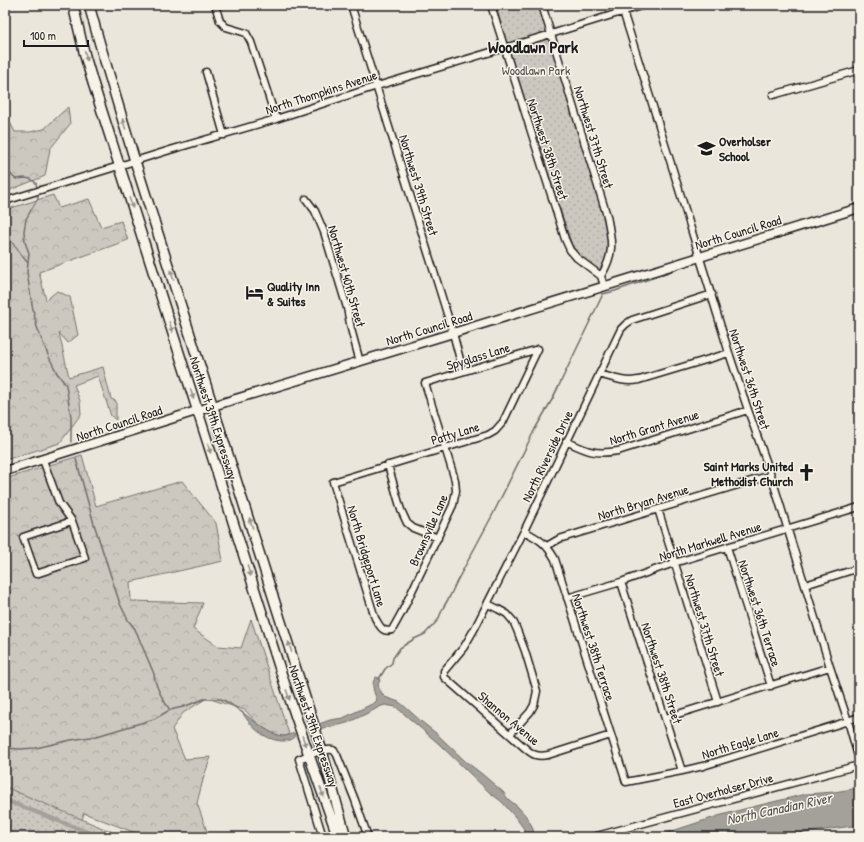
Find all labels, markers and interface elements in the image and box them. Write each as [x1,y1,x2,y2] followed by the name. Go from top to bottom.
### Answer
[24,22,88,48] scale bar
[30,27,56,44] text: 100 m
[488,35,579,58] district label: Woodlawn Park
[83,50,89,63] one-way arrow
[502,61,571,79] park label: Woodlawn Park
[263,65,379,119] street label: North Thompkins Avenue
[570,84,618,191] street label: Northwest 37th Street
[523,96,573,202] street label: Northwest 38th Street
[121,118,127,130] one-way arrow
[395,132,443,238] street label: Northwest 39th Street
[719,132,772,165] place label: Overholser School
[696,138,716,158] school or university icon: Overholser School
[129,197,135,209] one-way arrow
[693,210,783,254] street label: North Council Road
[324,223,370,329] street label: Northwest 40th Street
[169,269,175,281] one-way arrow
[267,277,320,310] place label: Quality Inn & Suites
[244,283,264,303] hotel icon: Quality Inn & Suites
[384,306,474,350] street label: North Council Road
[168,321,174,333] one-way arrow
[725,326,775,432] street label: Northwest 36th Street
[444,338,512,374] street label: Spyglass Lane
[186,354,243,482] street label: Northwest 39th Expressway
[190,388,196,400] one-way arrow
[74,401,164,445] street label: North Council Road
[607,405,701,449] street label: North Grant Avenue
[517,407,577,505] street label: North Riverside Drive
[429,417,481,449] street label: Patty Lane
[206,442,212,454] one-way arrow
[704,457,794,490] place label: Saint Marks United Methodist Church
[796,463,816,483] church icon: Saint Marks United Methodist Church
[595,480,691,524] street label: North Bryan Avenue
[404,491,452,569] street label: Brownsville Lane
[343,503,391,609] street label: North Bridgeport Lane
[247,517,253,529] one-way arrow
[657,517,763,565] street label: North Markwell Avenue
[734,557,786,669] street label: Northwest 36th Terrace
[246,566,252,578] one-way arrow
[681,572,729,679] street label: Northwest 37th Street
[568,591,620,703] street label: Northwest 38th Terrace
[637,620,687,726] street label: Northwest 38th Street
[287,641,293,653] one-way arrow
[285,662,344,790] street label: Northwest 39th Expressway
[474,687,544,749] street label: Shannon Avenue
[286,690,292,702] one-way arrow
[699,723,781,763] street label: North Eagle Lane
[301,736,307,748] one-way arrow
[671,768,775,812] street label: East Overholser Drive
[320,786,326,798] one-way arrow
[725,787,835,828] water label: North Canadian River

